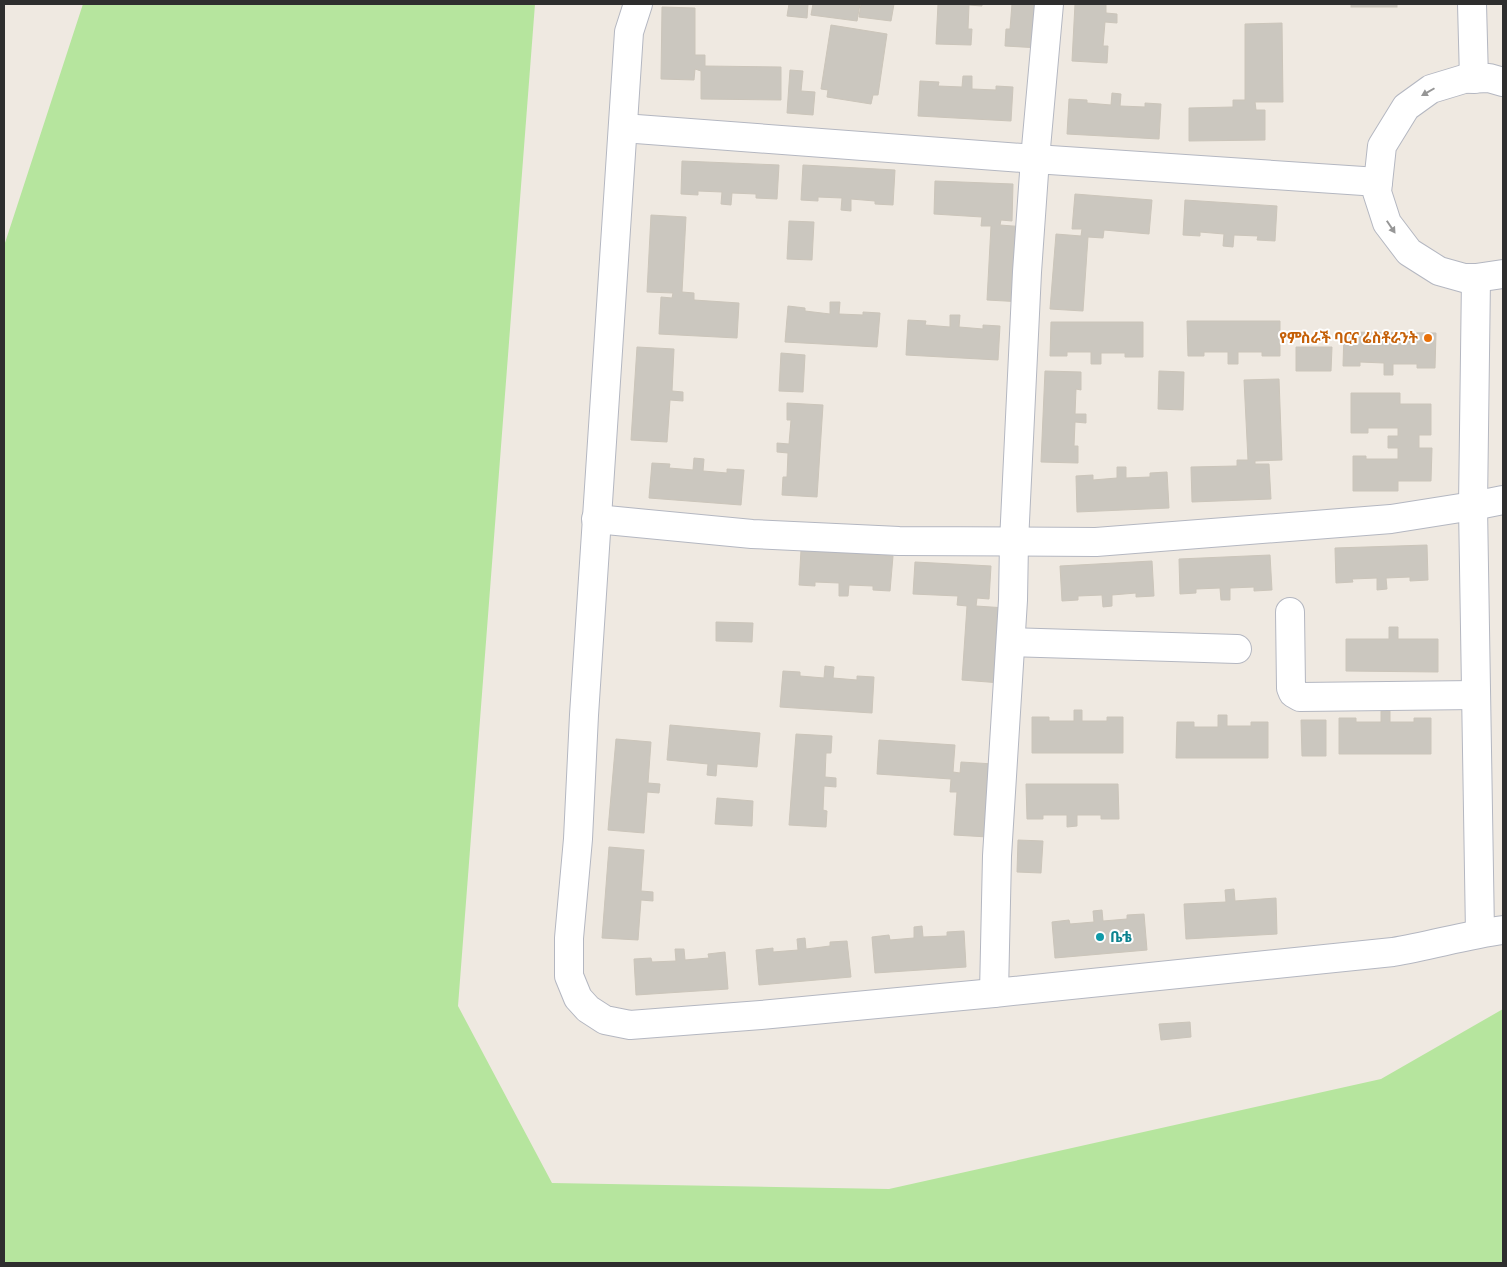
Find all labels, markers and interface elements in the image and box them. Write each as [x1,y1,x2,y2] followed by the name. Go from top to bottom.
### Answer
[1421,88,1436,96] one-way arrow
[1386,220,1396,234] one-way arrow
[1279,327,1419,348] place label: የምስራች ባርና ሬስቶራንት
[1422,332,1434,344] marker: የምስራች ባርና ሬስቶራንት
[1110,926,1132,947] place label: ቤቴ
[1094,931,1106,943] marker: ቤቴ

